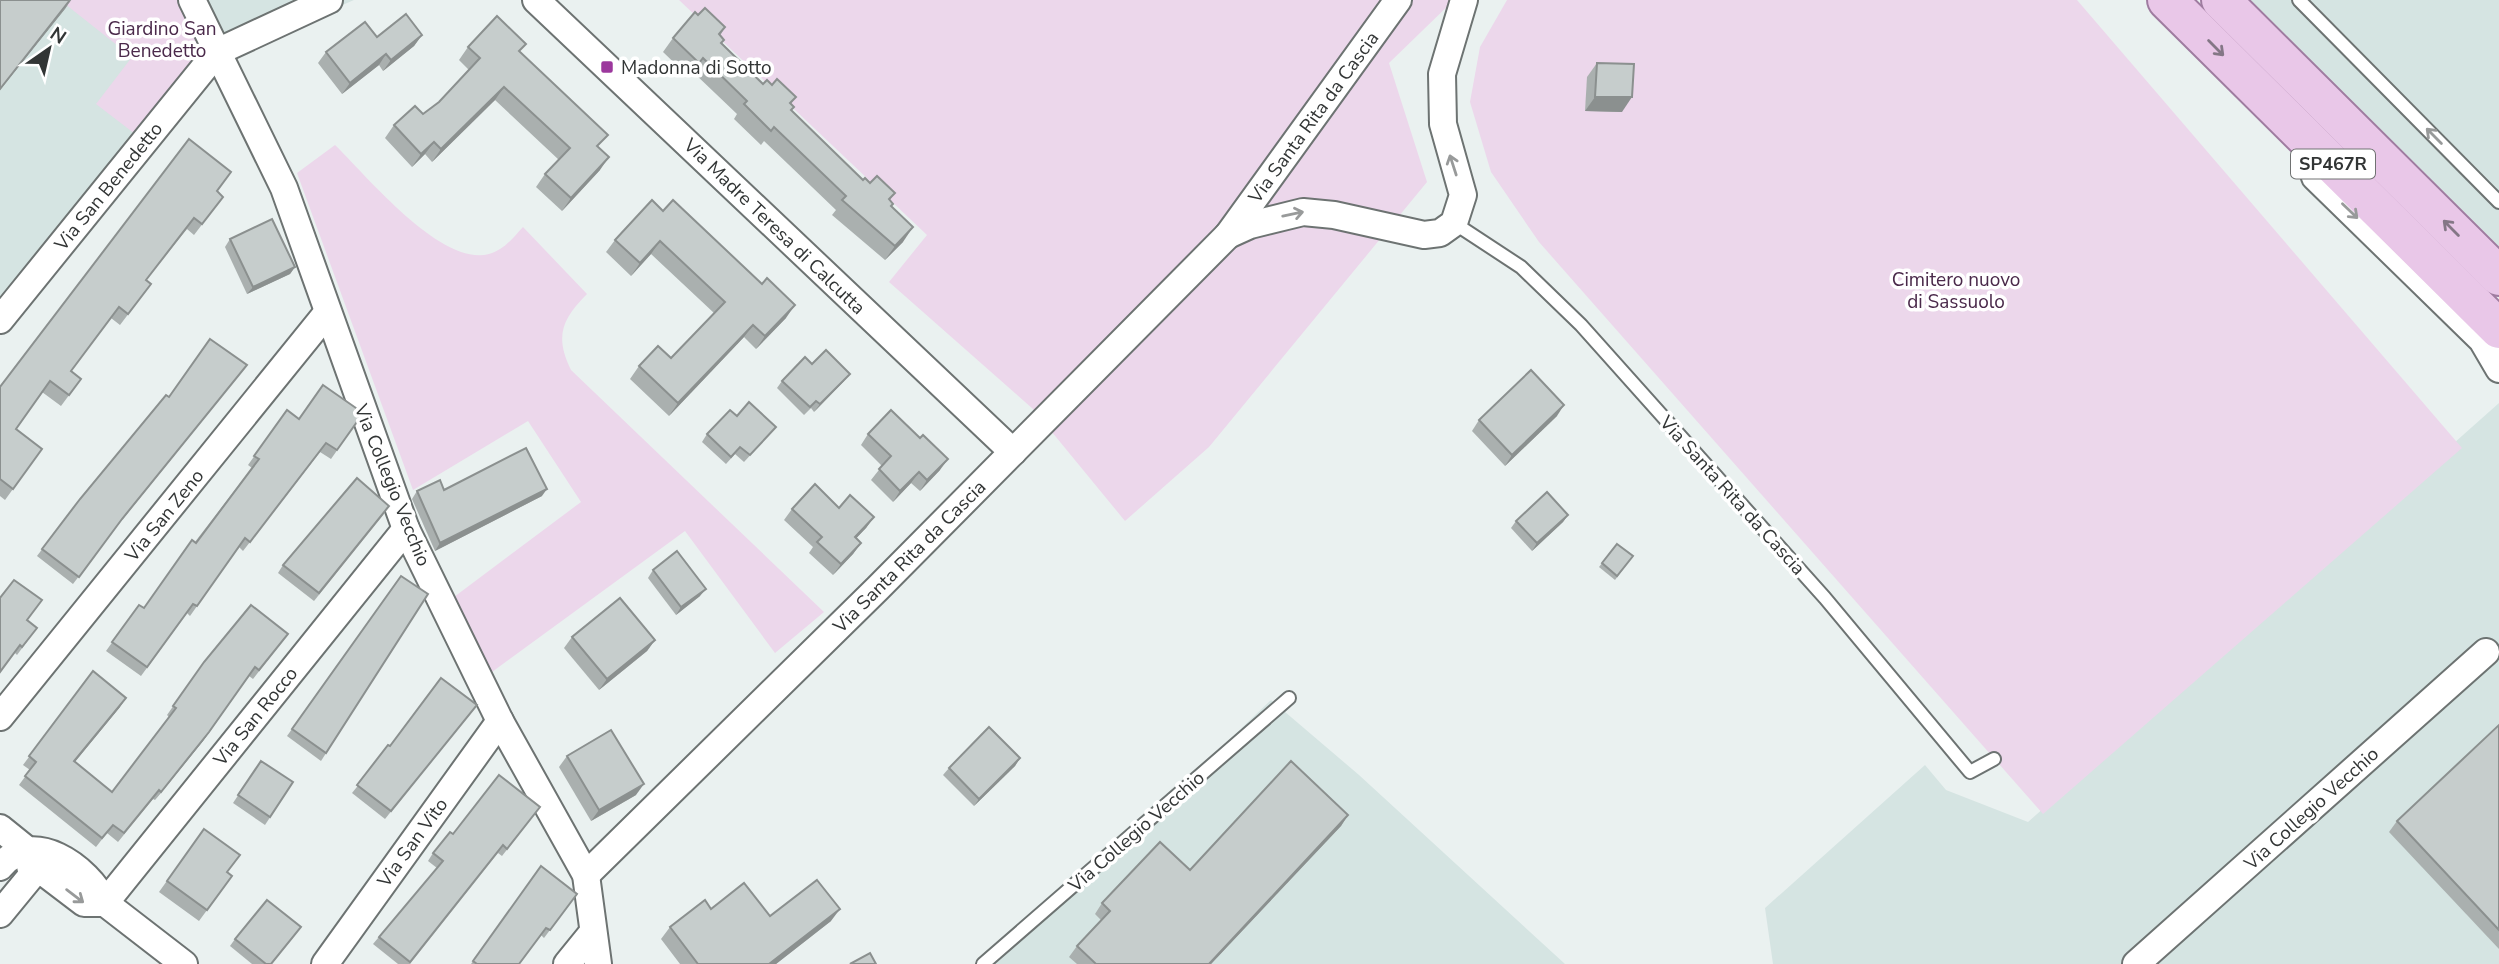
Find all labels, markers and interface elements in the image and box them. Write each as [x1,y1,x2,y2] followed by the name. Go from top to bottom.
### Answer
[14,14,84,84] north arrow
[107,16,217,64] park label: Giardino San Benedetto
[45,21,71,50] text: N
[1242,26,1385,209] street label: Via Santa Rita da Cascia
[2207,39,2224,56] one-way arrow
[621,55,772,81] place label: Madonna di Sotto
[599,59,615,75] marker: Madonna di Sotto
[48,117,169,257] street label: Via San Benedetto
[2425,128,2442,145] one-way arrow
[677,132,871,321] street label: Via Madre Teresa di Calcutta
[2291,149,2375,178] road number: SP467R
[1446,155,1458,177] one-way arrow
[2341,203,2358,220] one-way arrow
[1281,207,1304,221] one-way arrow
[2442,220,2459,237] one-way arrow
[1892,267,2020,315] park label: Cimitero nuovo di Sassuolo
[347,400,436,570] street label: Via Collegio Vecchio
[1653,410,1811,581] street label: Via Santa Rita da Cascia
[119,464,210,568] street label: Via San Zeno
[827,475,992,640] street label: Via Santa Rita da Cascia
[207,662,304,772] street label: Via San Rocco
[2238,741,2385,877] street label: Via Collegio Vecchio
[1062,765,1210,899] street label: Via Collegio Vecchio
[371,793,454,893] street label: Via San Vito
[65,888,83,903] one-way arrow

